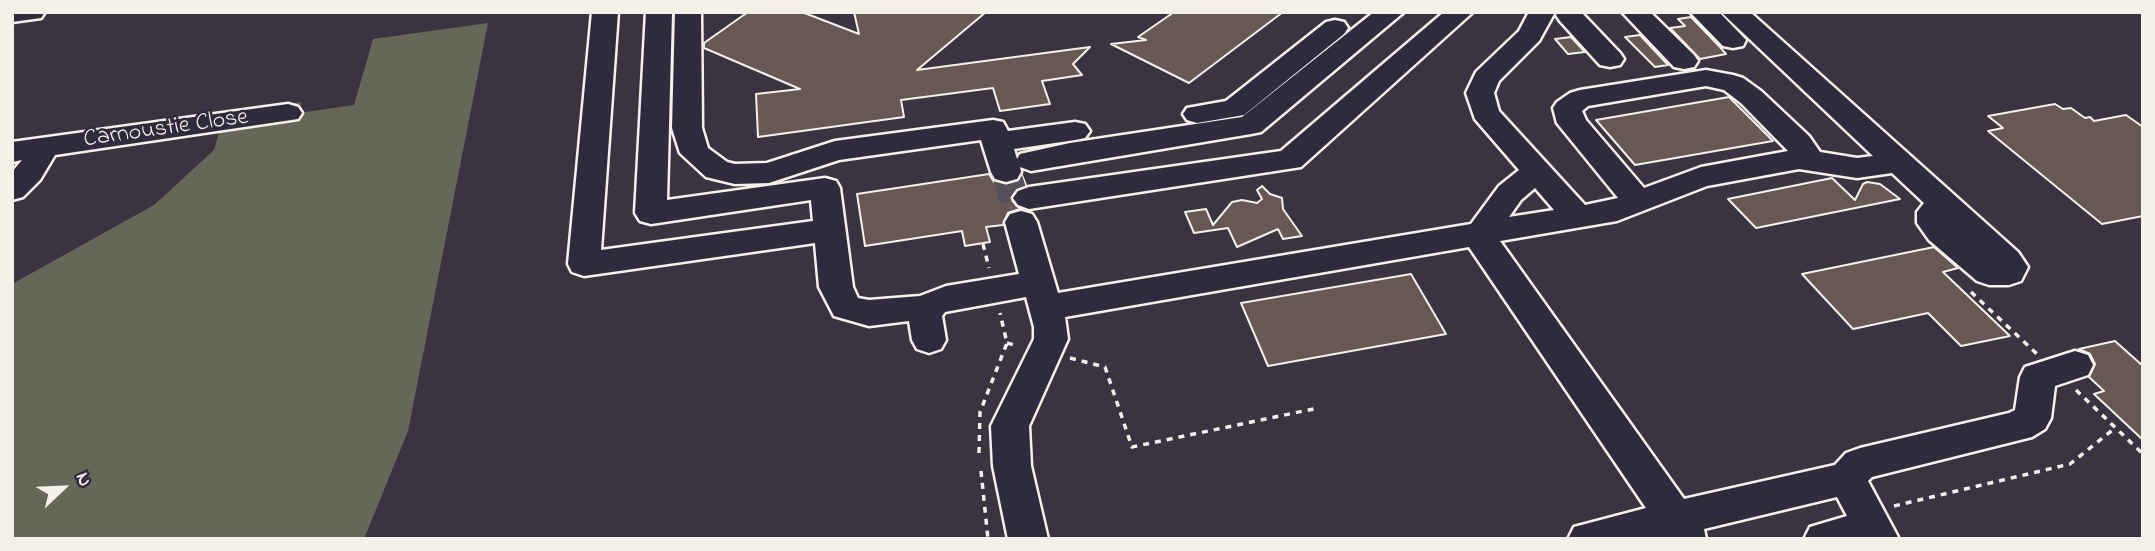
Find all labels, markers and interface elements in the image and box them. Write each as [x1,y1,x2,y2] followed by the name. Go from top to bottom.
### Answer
[82,104,250,156] street label: Carnoustie Close
[28,453,98,523] north arrow
[68,468,98,491] text: N

